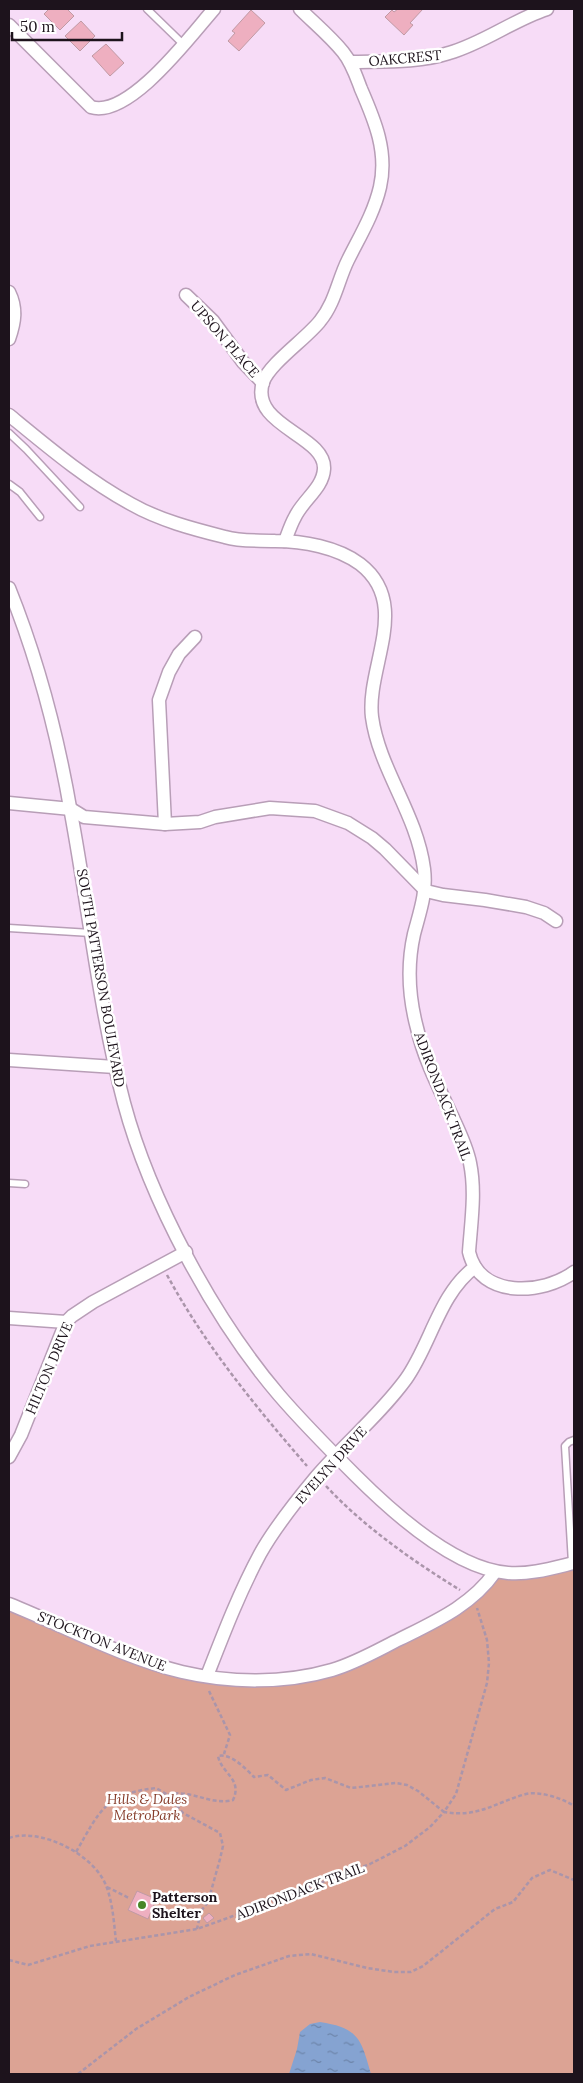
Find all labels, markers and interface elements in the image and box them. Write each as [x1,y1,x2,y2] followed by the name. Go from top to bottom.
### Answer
[12,10,122,42] scale bar
[20,17,55,36] text: 50 m
[368,46,442,70] street label: OAKCREST
[187,297,264,381] street label: UPSON PLACE
[73,867,129,1089] street label: SOUTH PATTERSON BOULEVARD
[410,1028,476,1163] street label: ADIRONDACK TRAIL
[21,1319,77,1417] street label: HILTON DRIVE
[291,1422,371,1508] street label: EVELYN DRIVE
[35,1607,169,1675] street label: STOCKTON AVENUE
[107,1790,187,1824] park label: Hills & Dales MetroPark
[232,1858,367,1924] street label: ADIRONDACK TRAIL
[152,1888,218,1922] place label: Patterson Shelter
[136,1899,148,1911] marker: Patterson Shelter

